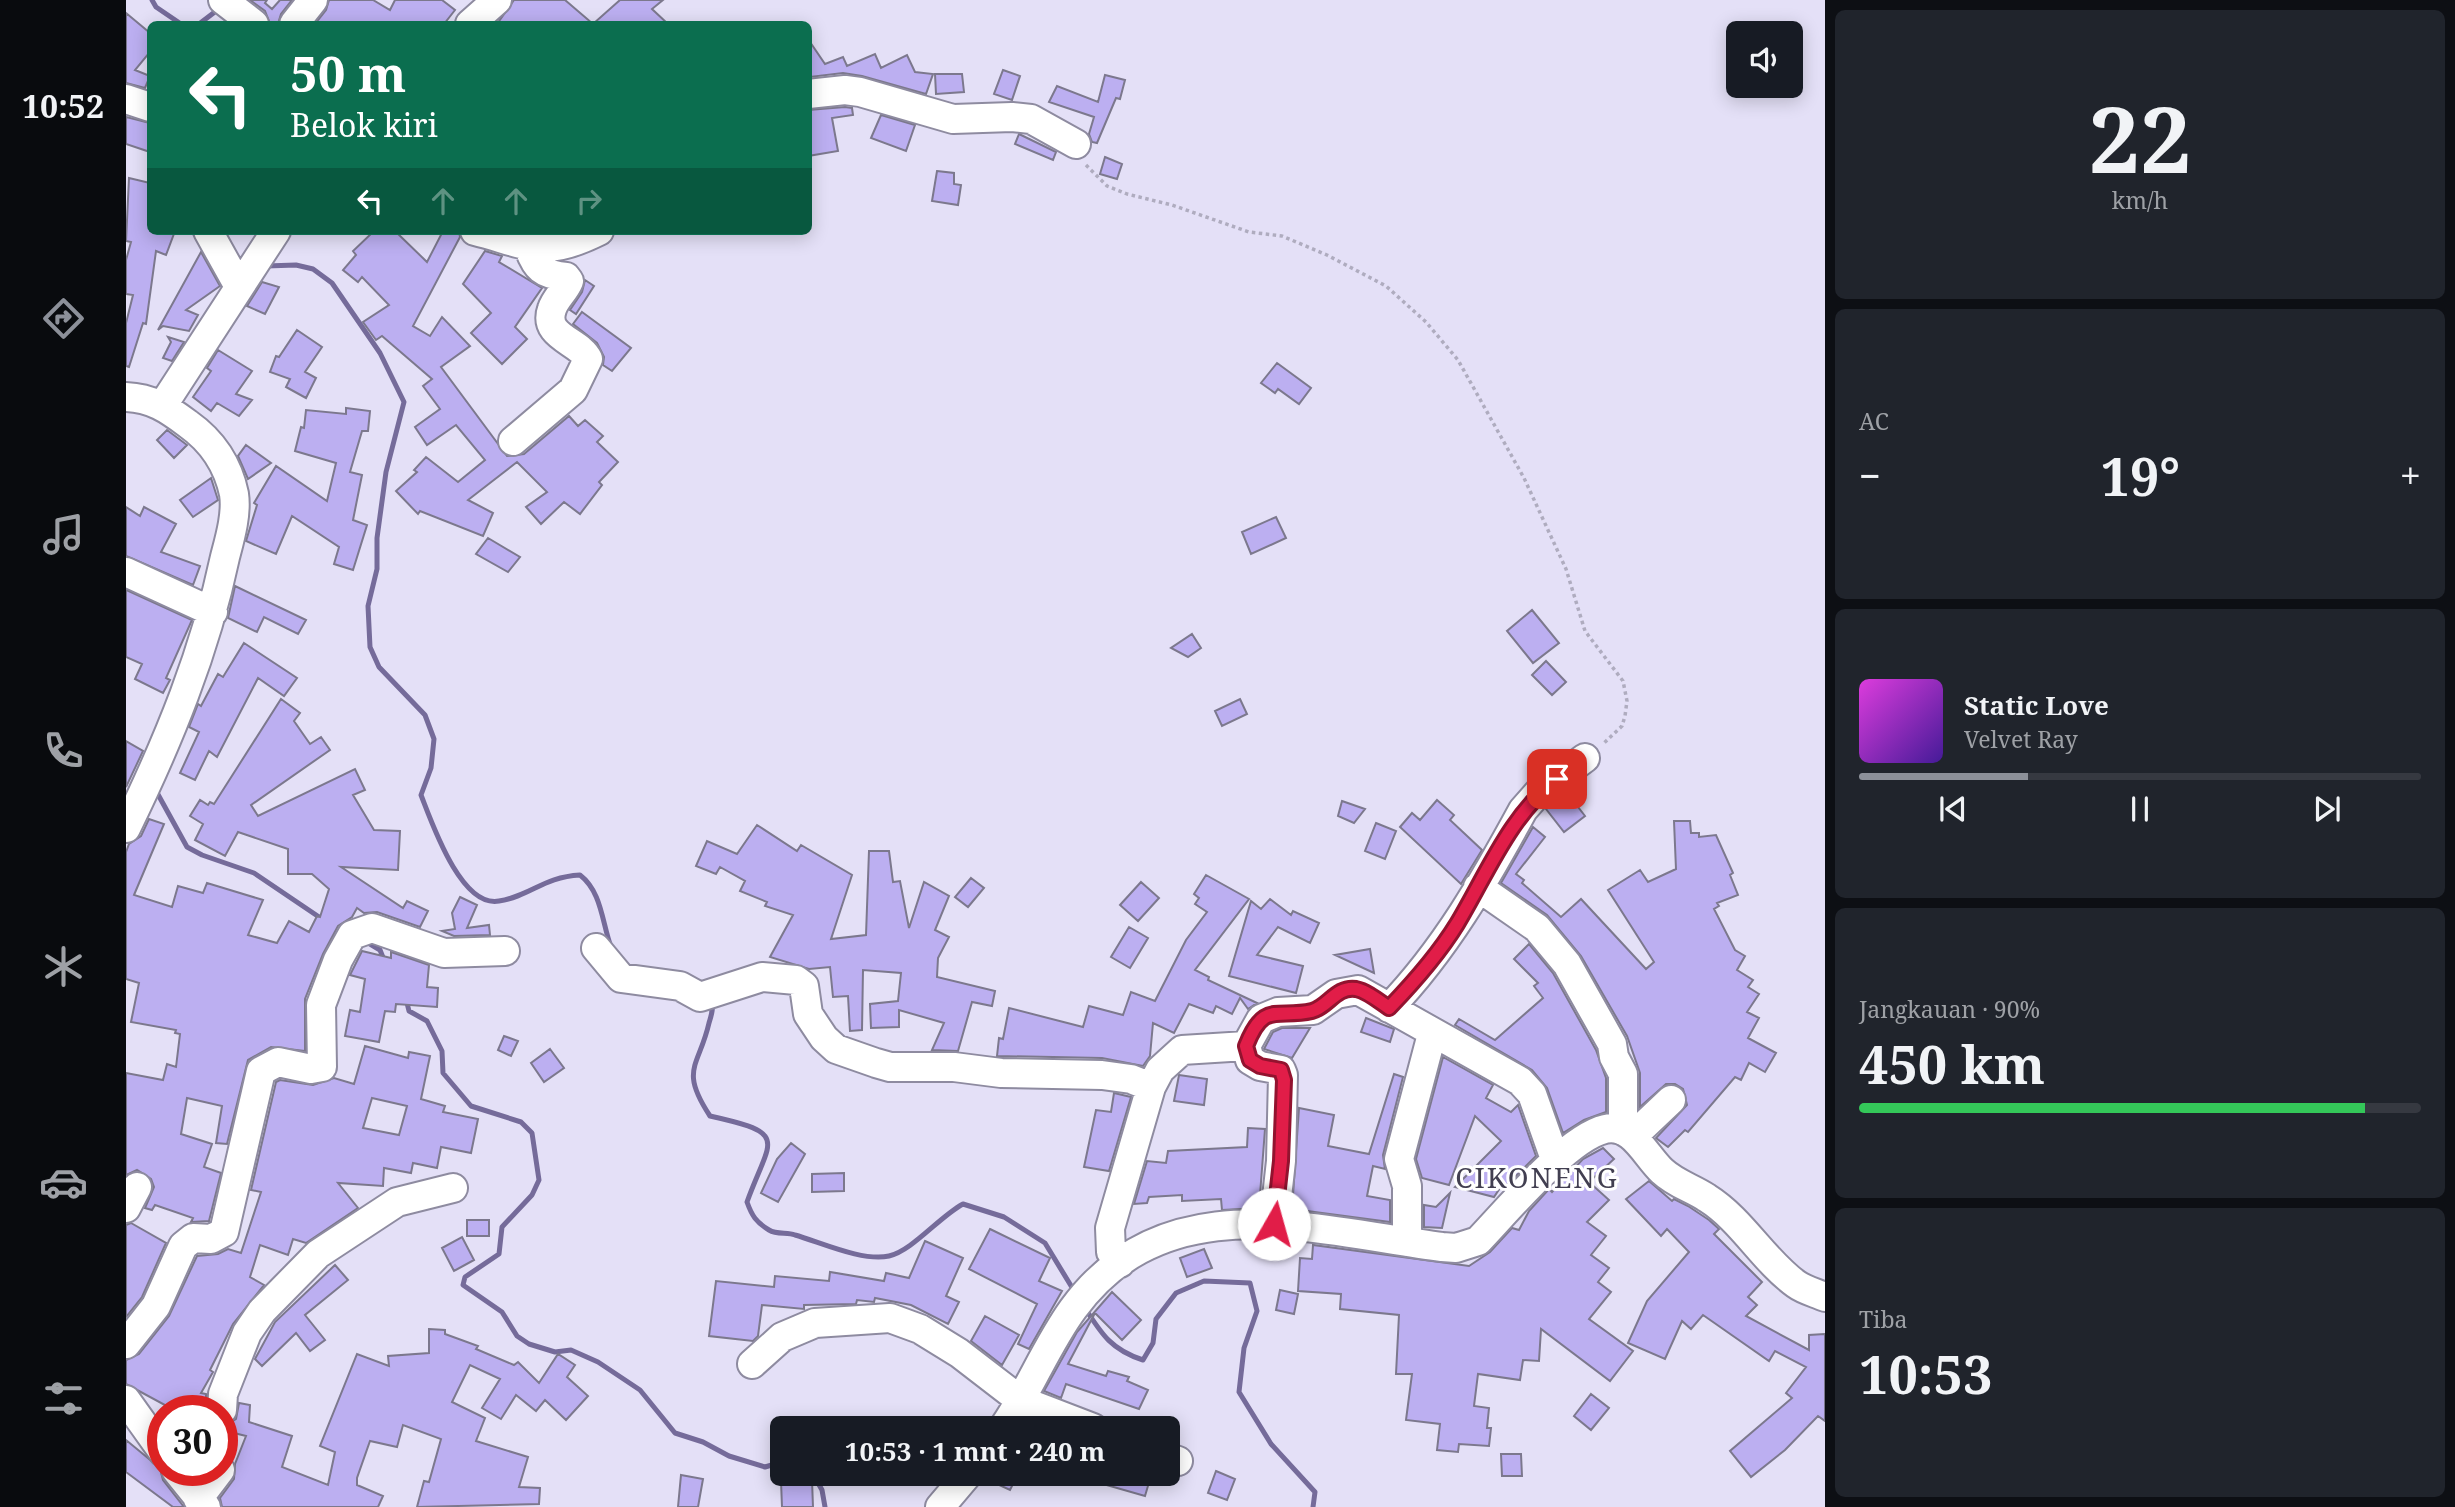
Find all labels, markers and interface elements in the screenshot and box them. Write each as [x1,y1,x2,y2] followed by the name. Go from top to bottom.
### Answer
[1726,21,1803,98] map controls
[1726,21,1803,98] button: sound
[290,40,406,106] text: 50 m
[175,49,266,140] icon: left
[2089,76,2191,200] text: 22
[22,84,104,127] text: 10:52
[290,103,438,146] text: Belok kiri
[351,182,389,220] icon: left
[424,182,462,220] icon: ahead
[497,182,535,220] icon: ahead
[570,182,608,220] icon: right
[2112,184,2168,216] text: km/h
[39,294,88,343] icon: directions
[1859,405,1889,437] text: AC
[2101,440,2180,511] text: 19°
[1859,449,1881,501] text: −
[2400,449,2421,501] text: +
[39,510,88,559] icon: music
[1964,687,2109,723] text: Static Love
[1964,723,2078,755] text: Velvet Ray
[39,726,88,775] icon: phone
[1527,749,1587,809] pin
[1538,760,1576,798] icon: arrive
[1934,790,1972,828] icon: previous
[2121,790,2159,828] icon: pause
[2308,790,2346,828] icon: next
[39,942,88,991] icon: climate
[1859,993,2040,1025] text: Jangkauan · 90%
[1859,1028,2045,1099] text: 450 km
[39,1158,88,1207] icon: car
[1455,1158,1619,1196] district label: CIKONENG
[1237,1187,1311,1261] position arrow
[1859,1303,1908,1335] text: Tiba
[1859,1338,1992,1409] text: 10:53
[39,1374,88,1423] icon: filters
[147,1395,238,1486] speed limit sign: 30
[845,1433,1105,1469] text: 10:53 · 1 mnt · 240 m

